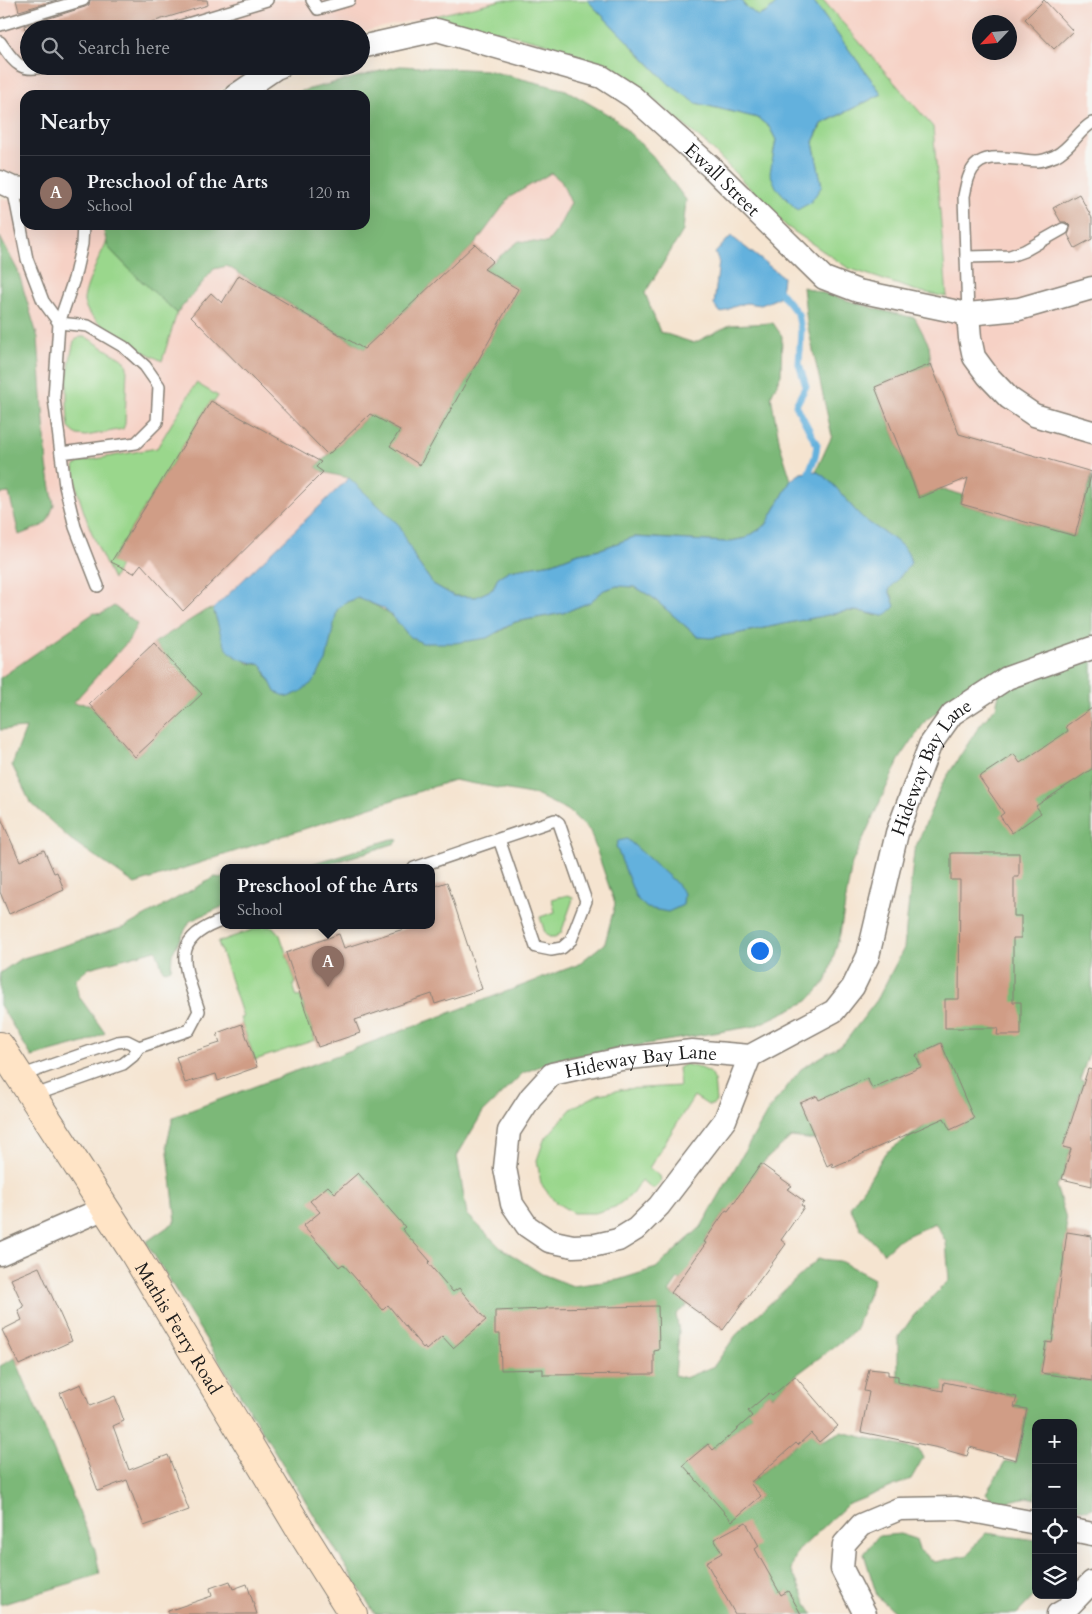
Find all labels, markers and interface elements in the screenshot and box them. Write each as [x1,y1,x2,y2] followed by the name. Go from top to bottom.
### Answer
[972,15,1017,60] north arrow
[20,20,370,75] search box
[38,34,66,62] icon: search
[78,35,170,61] text: Search here
[40,108,111,137] text: Nearby
[679,137,766,222] street label: Ewall Street
[87,169,268,195] text: Preschool of the Arts
[50,182,62,204] text: A
[308,182,350,204] text: 120 m
[87,195,132,217] text: School
[885,693,977,839] street label: Hideway Bay Lane
[220,864,435,929] popup
[237,873,418,899] text: Preschool of the Arts
[237,899,282,921] text: School
[747,938,773,964] your location
[312,946,344,987] pin: A
[562,1039,718,1085] street label: Hideway Bay Lane
[128,1258,228,1399] street label: Mathis Ferry Road
[1032,1419,1077,1599] map controls
[1032,1419,1077,1464] button: +
[1032,1464,1077,1509] button: −
[1032,1509,1077,1554] button: locate
[1032,1554,1077,1599] button: layers

